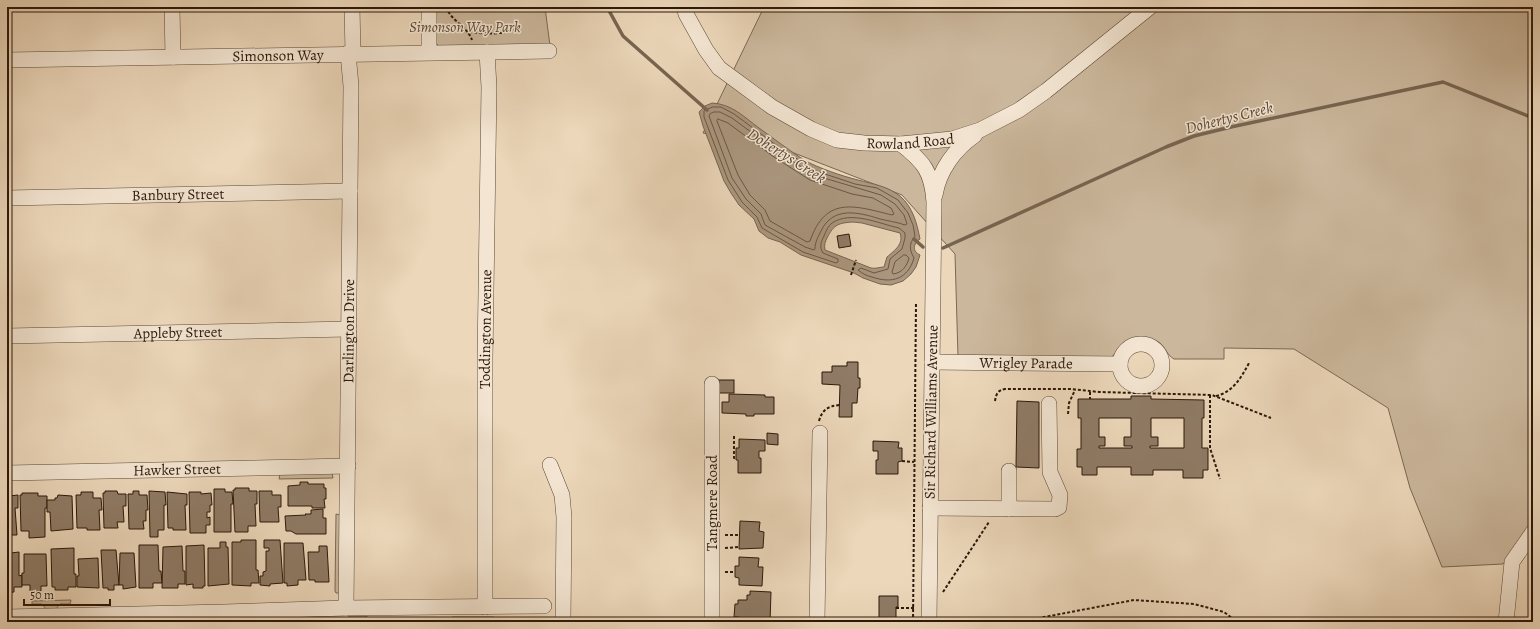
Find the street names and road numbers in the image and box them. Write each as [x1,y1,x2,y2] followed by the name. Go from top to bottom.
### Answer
[232,45,324,66] street label: Simonson Way
[866,129,956,154] street label: Rowland Road
[131,184,224,205] street label: Banbury Street
[475,269,496,389] street label: Toddington Avenue
[338,278,359,383] street label: Darlington Drive
[132,322,223,343] street label: Appleby Street
[919,324,943,499] street label: Sir Richard Williams Avenue
[978,352,1073,373] street label: Wrigley Parade
[702,454,722,551] street label: Tangmere Road
[133,459,221,480] street label: Hawker Street

